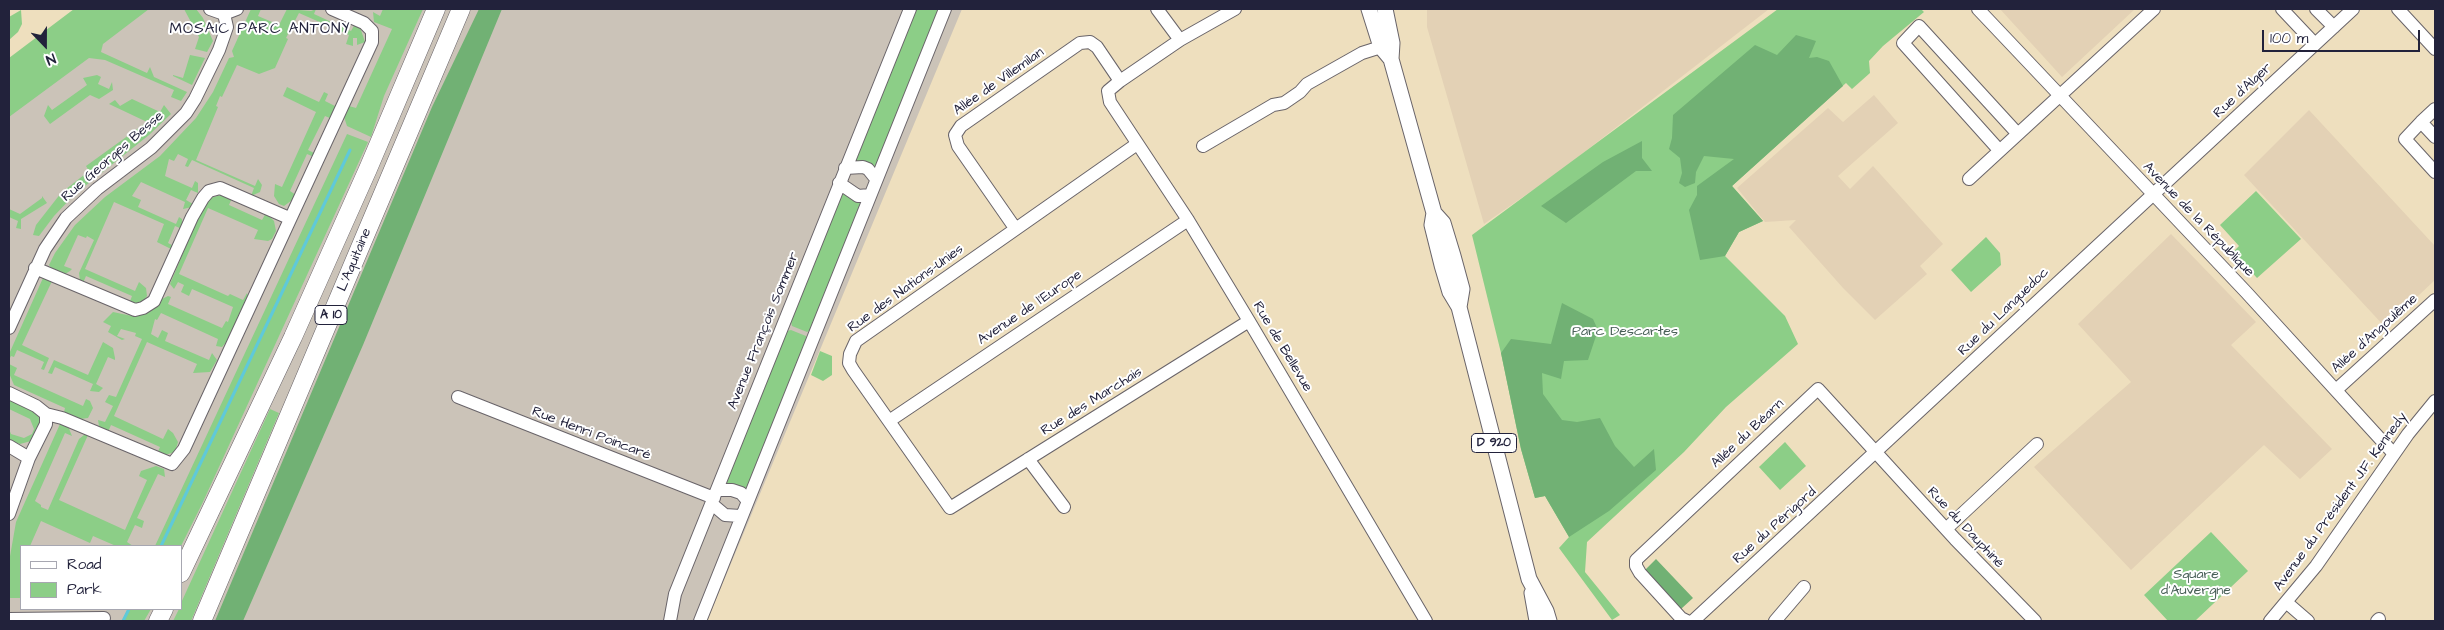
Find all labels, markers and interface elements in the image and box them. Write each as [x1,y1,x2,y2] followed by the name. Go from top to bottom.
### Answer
[20,20,70,70] north arrow
[2264,20,2422,52] scale bar
[167,21,353,39] district label: MOSAIC PARC ANTONY
[2270,28,2309,49] text: 100 m
[950,45,1048,119] street label: Allée de Villemilan
[43,48,58,70] text: N
[2210,60,2276,122] street label: Rue d'Alger
[59,108,167,206] street label: Rue Georges Besse
[2139,159,2257,281] street label: Avenue de la République
[334,226,376,294] street label: L'Aquitaine
[845,241,967,337] street label: Rue des Nations-Unies
[725,250,803,412] street label: Avenue François Sommer
[1955,264,2053,360] street label: Rue du Languedoc
[975,267,1085,349] street label: Avenue de l'Europe
[2329,291,2421,377] street label: Allée d'Angoulême
[1249,299,1315,395] street label: Rue de Bellevue
[315,306,347,324] road number: A 10
[1572,324,1678,340] park label: Parc Descartes
[1038,364,1146,440] street label: Rue des Marchais
[1708,396,1788,472] street label: Allée du Béarn
[529,404,653,464] street label: Rue Henri Poincaré
[2271,409,2411,595] street label: Avenue du Président J.F. Kennedy
[1472,433,1516,452] road number: D 920
[1730,484,1820,568] street label: Rue du Périgord
[1923,484,2007,572] street label: Rue du Dauphiné
[20,545,182,610] legend
[67,554,101,575] text: Road
[2161,567,2231,600] park label: Square d'Auvergne
[67,579,102,600] text: Park

